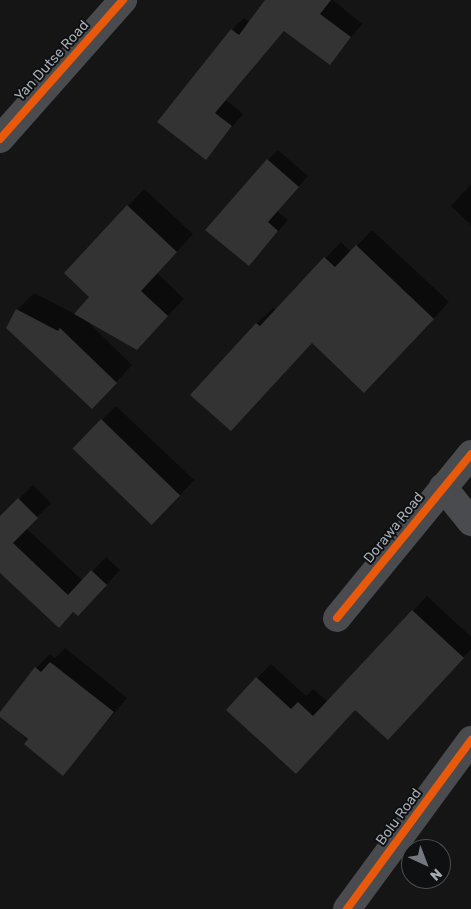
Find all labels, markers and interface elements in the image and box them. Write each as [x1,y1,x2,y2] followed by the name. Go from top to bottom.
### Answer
[11,17,93,105] street label: Yan Dutse Road
[360,489,428,567] street label: Dorawa Road
[373,785,425,849] street label: Bolu Road
[401,839,451,889] north arrow
[426,865,445,884] text: N

